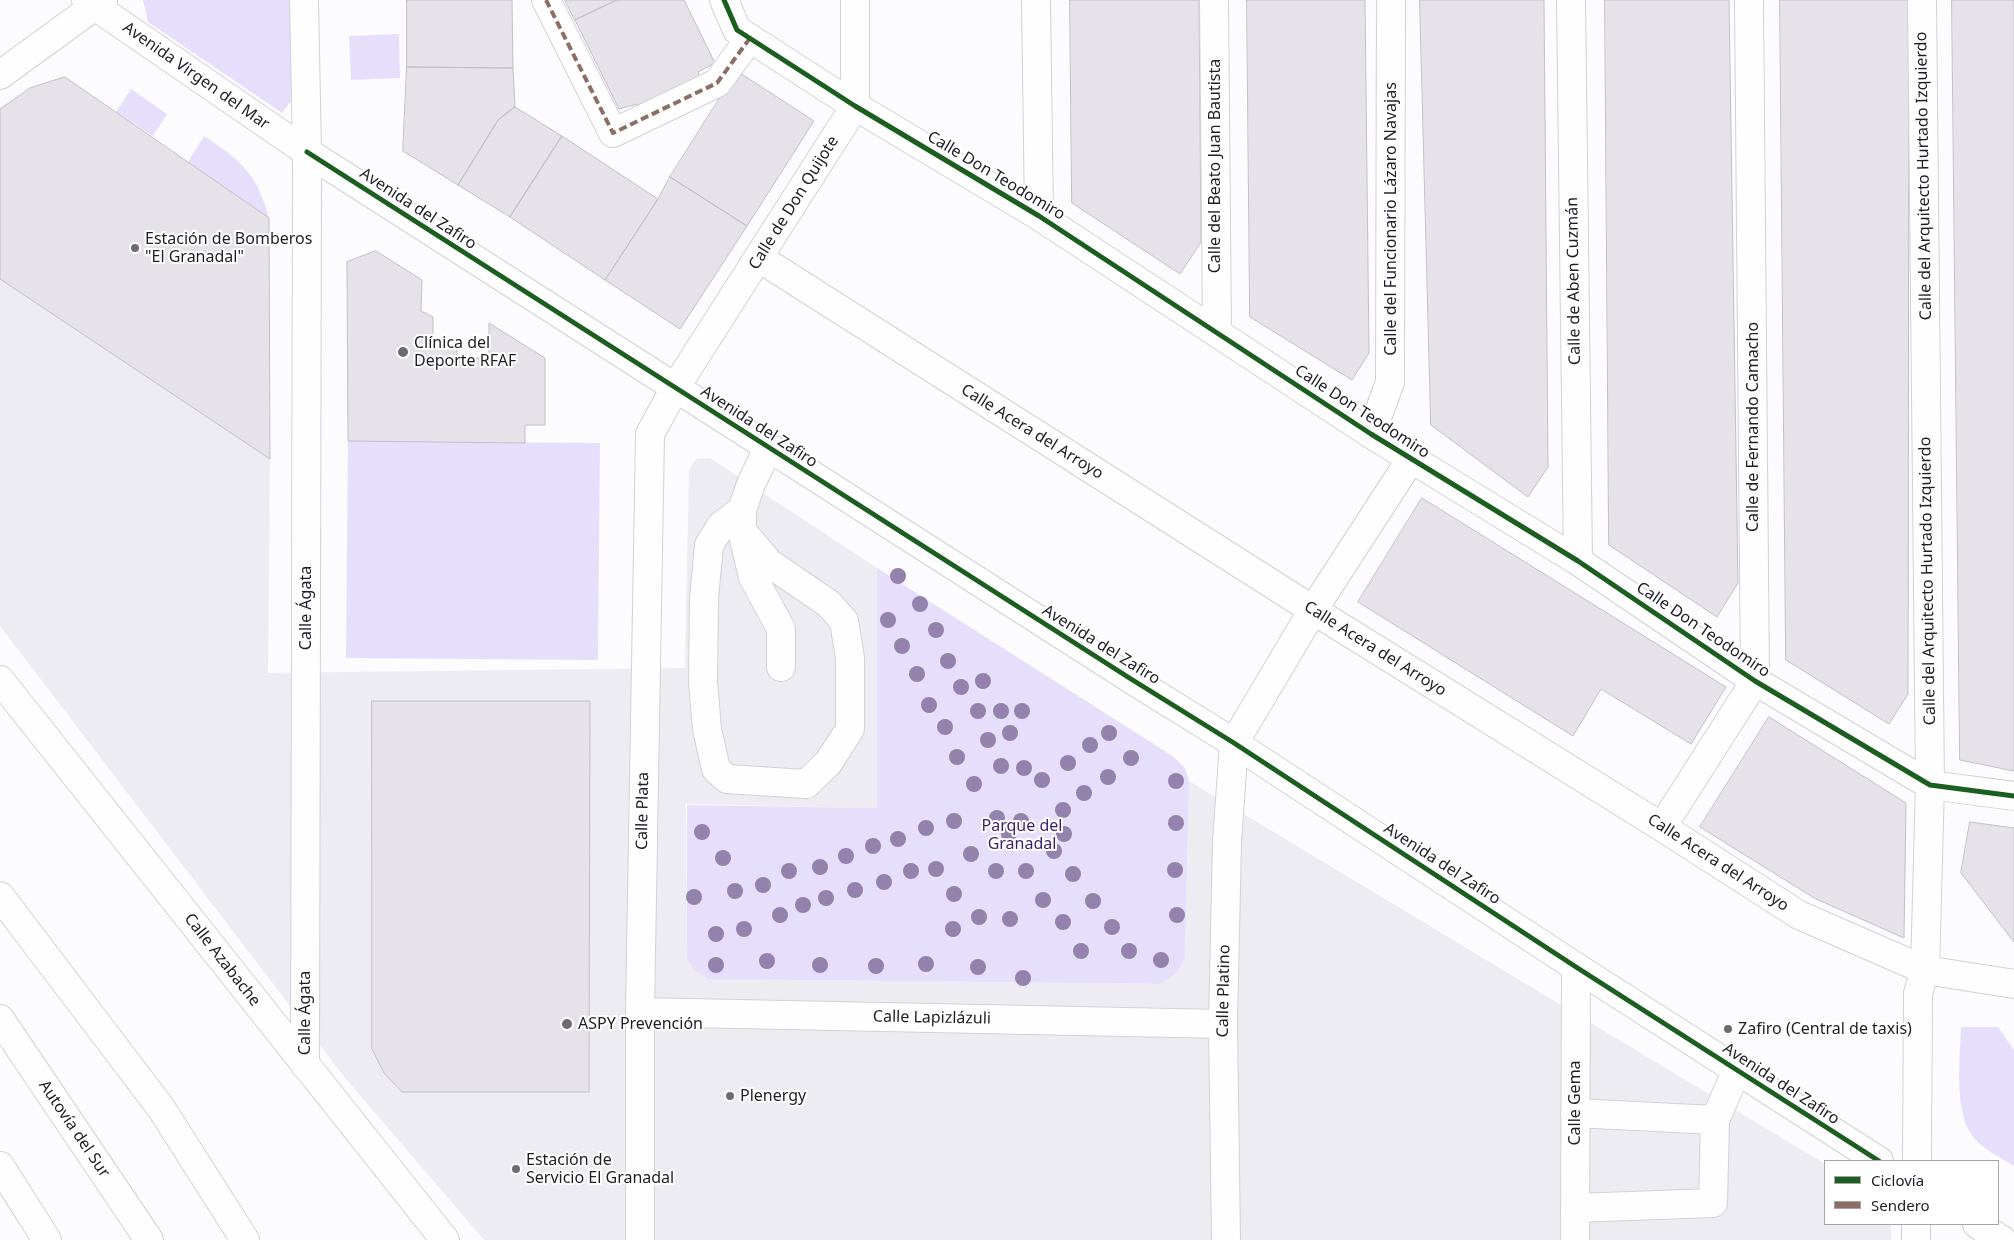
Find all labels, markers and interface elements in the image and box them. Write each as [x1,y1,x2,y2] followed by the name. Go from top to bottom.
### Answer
[119,18,273,134] street label: Avenida Virgen del Mar
[1912,32,1936,320] street label: Calle del Arquitecto Hurtado Izquierdo
[1205,59,1225,273] street label: Calle del Beato Juan Bautista
[1381,82,1401,356] street label: Calle del Funcionario Lázaro Navajas
[924,127,1068,225] street label: Calle Don Teodomiro
[745,133,843,273] street label: Calle de Don Quijote
[356,164,480,254] street label: Avenida del Zafiro
[1563,197,1585,365] street label: Calle de Aben Cuzmán
[145,229,312,267] place label: Estación de Bomberos "El Granadal"
[129,242,141,254] marker: Estación de Bomberos "El Granadal"
[1743,322,1763,532] street label: Calle de Fernando Camacho
[414,333,516,371] place label: Clínica del Deporte RFAF
[396,345,410,359] marker: Clínica del Deporte RFAF
[1291,361,1433,463] street label: Calle Don Teodomiro
[957,380,1107,484] street label: Calle Acera del Arroyo
[697,382,821,472] street label: Avenida del Zafiro
[1916,437,1940,725] street label: Calle del Arquitecto Hurtado Izquierdo
[296,566,316,650] street label: Calle Ágata
[1633,578,1773,682] street label: Calle Don Teodomiro
[1300,597,1450,701] street label: Calle Acera del Arroyo
[1039,601,1163,689] street label: Avenida del Zafiro
[633,772,653,850] street label: Calle Plata
[1644,810,1792,916] street label: Calle Acera del Arroyo
[982,816,1062,854] park label: Parque del Granadal
[1380,819,1504,909] street label: Avenida del Zafiro
[180,910,264,1010] street label: Calle Azabache
[1214,944,1234,1038] street label: Calle Platino
[295,971,315,1055] street label: Calle Ágata
[873,1007,991,1029] street label: Calle Lapizlázuli
[578,1014,703,1034] place label: ASPY Prevención
[560,1017,574,1031] marker: ASPY Prevención
[1738,1019,1912,1039] place label: Zafiro (Central de taxis)
[1722,1023,1734,1035] marker: Zafiro (Central de taxis)
[1719,1039,1843,1129] street label: Avenida del Zafiro
[1565,1060,1585,1146] street label: Calle Gema
[34,1077,114,1181] street label: Autovía del Sur
[740,1086,806,1106] place label: Plenergy
[724,1090,736,1102] marker: Plenergy
[526,1150,674,1188] place label: Estación de Servicio El Granadal
[1824,1160,1999,1225] legend
[510,1163,522,1175] marker: Estación de Servicio El Granadal
[1871,1170,1924,1190] text: Ciclovía
[1871,1195,1930,1215] text: Sendero

